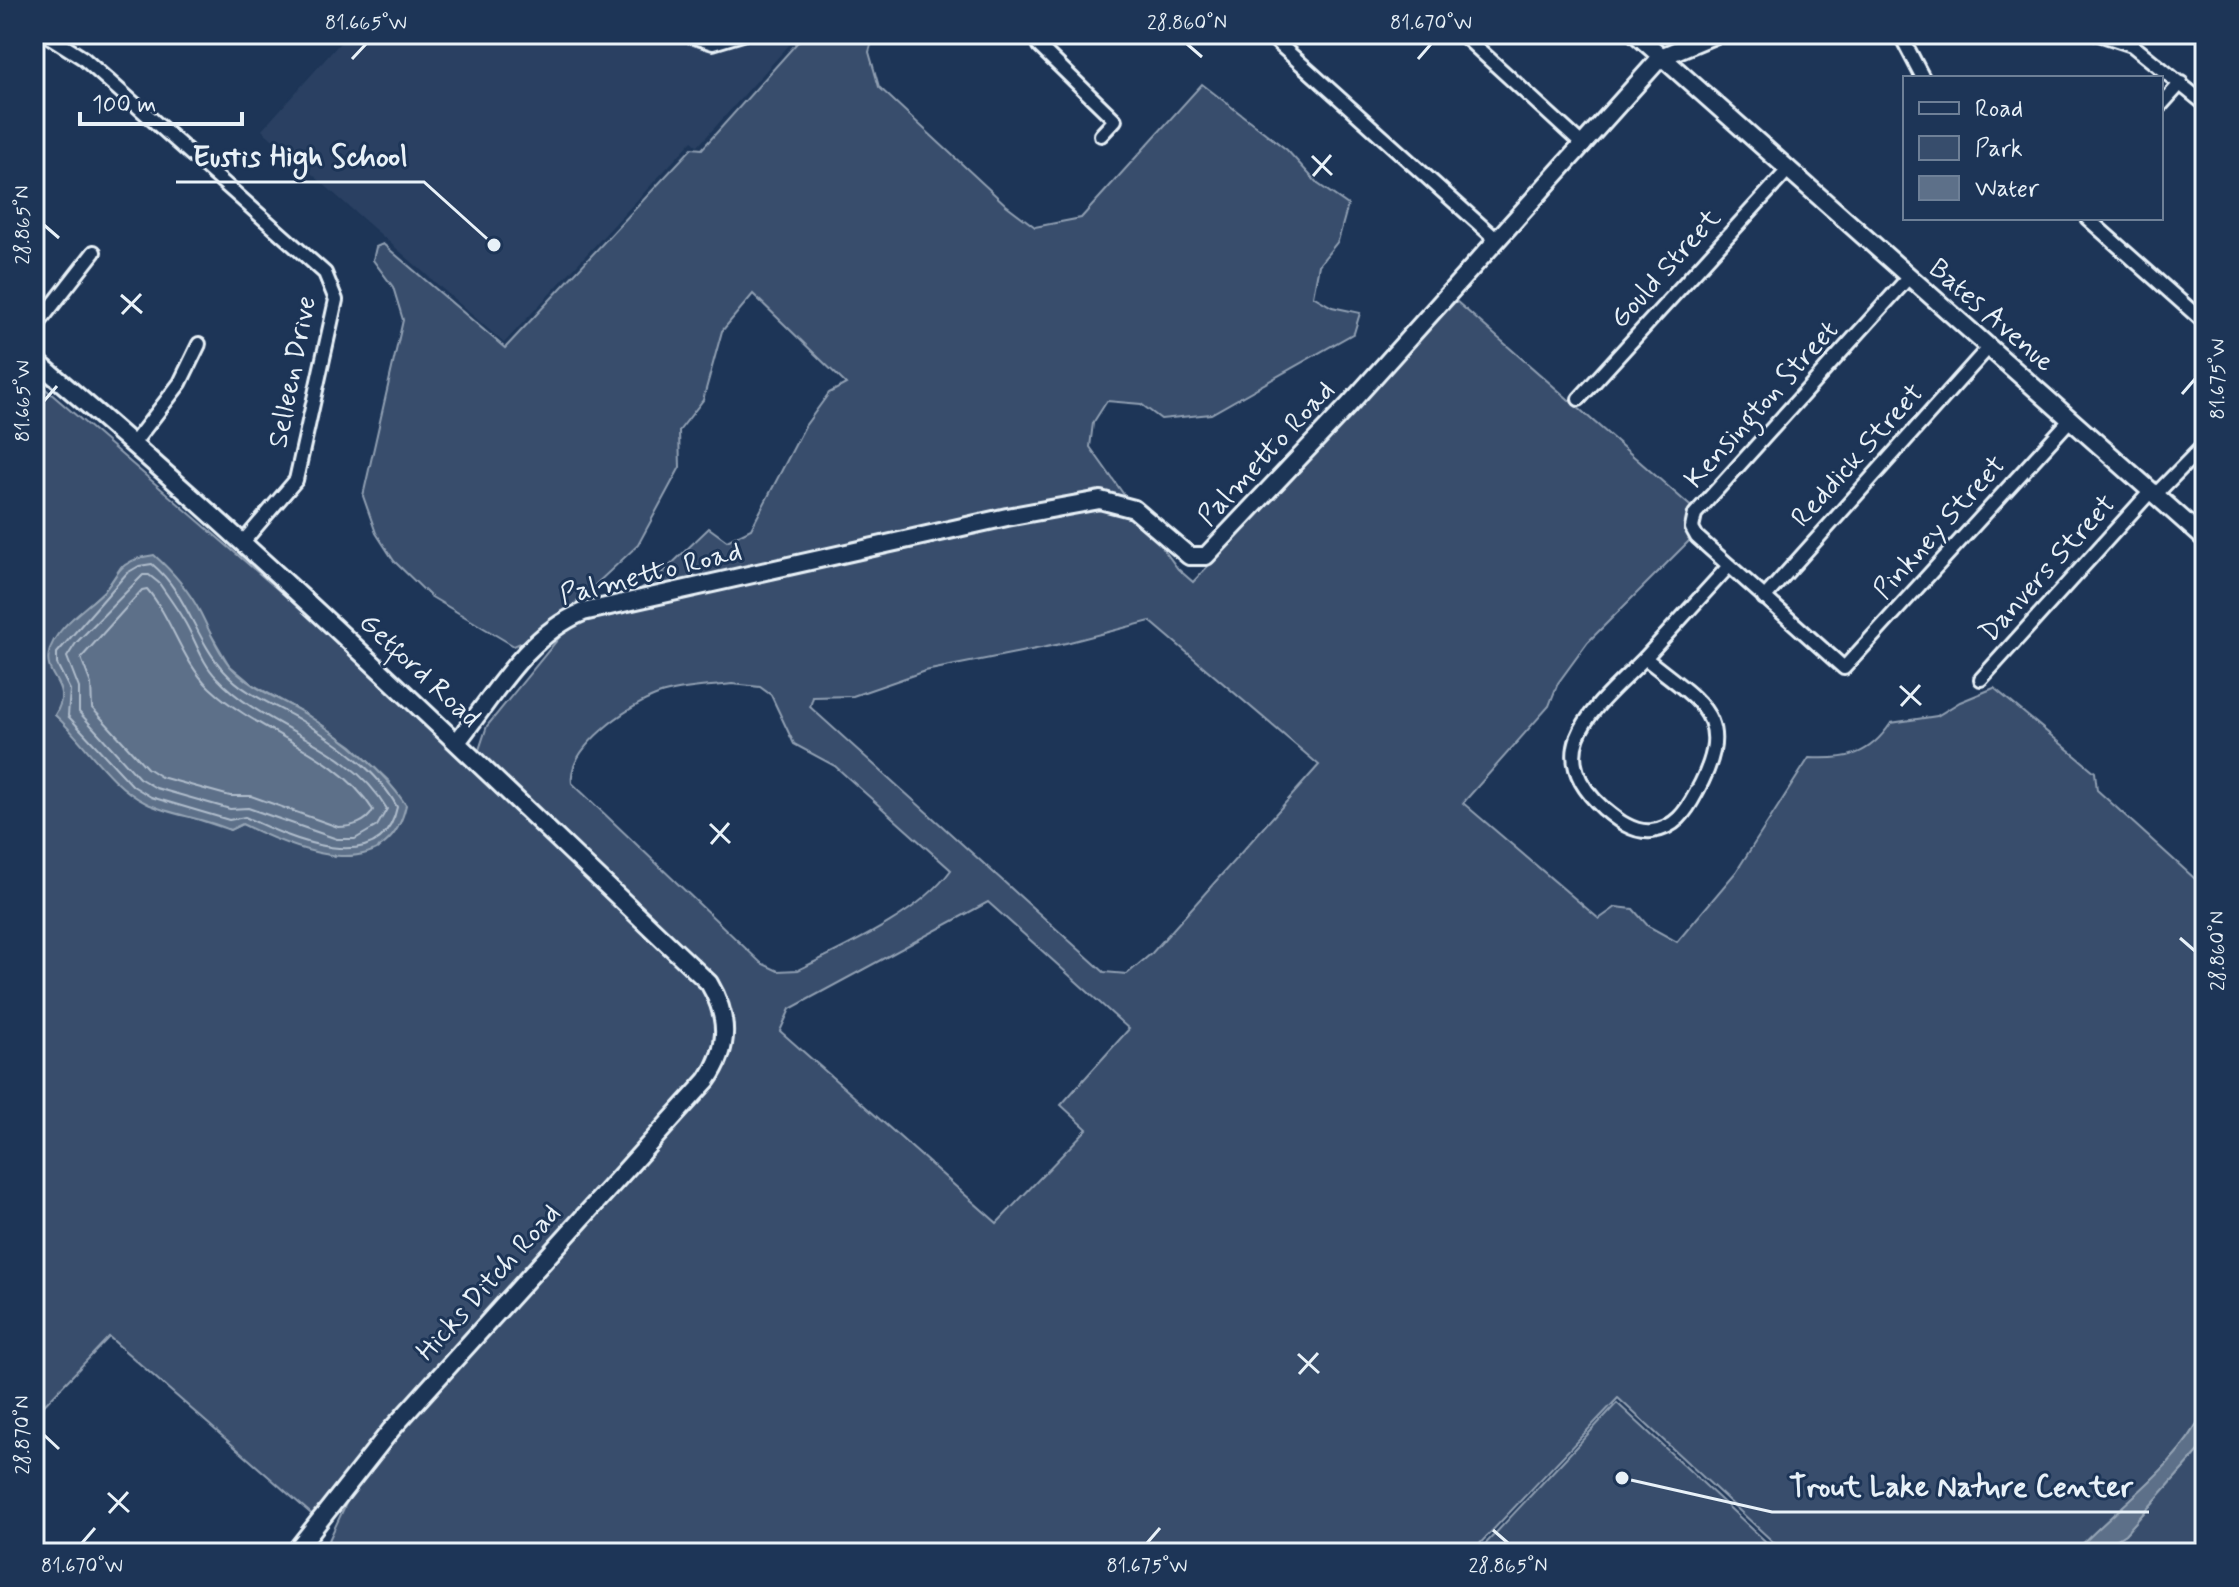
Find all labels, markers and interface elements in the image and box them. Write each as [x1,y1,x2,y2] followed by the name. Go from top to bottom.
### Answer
[325,10,407,37] text: 81.665°W
[1147,10,1227,37] text: 28.860°N
[1390,10,1472,37] text: 81.670°W
[80,76,242,126] scale bar
[1903,76,2163,220] legend
[92,90,156,121] text: 100 m
[1975,94,2023,125] text: Road
[176,128,424,182] callout: Eustis High School
[1975,134,2023,165] text: Park
[192,138,408,180] text: Eustis High School
[1975,174,2040,205] text: Water
[10,186,37,265] text: 28.865°N
[1602,201,1730,337] street label: Gould Street
[1920,251,2062,381] street label: Bates Avenue
[260,293,326,451] street label: Selleen Drive
[1677,313,1850,499] street label: Kensington Street
[2205,339,2232,419] text: 81.675°W
[10,360,37,442] text: 81.665°W
[1190,373,1344,535] street label: Palmetto Road
[1783,376,1933,536] street label: Reddick Street
[1865,448,2015,608] street label: Pinkney Street
[1972,487,2124,651] street label: Danvers Street
[556,534,746,614] street label: Palmetto Road
[349,605,488,738] street label: Getford Road
[2205,911,2232,991] text: 28.860°N
[408,1196,570,1370] street label: Hicks Ditch Road
[10,1396,37,1474] text: 28.870°N
[1772,1458,2149,1512] callout: Trout Lake Nature Center
[1789,1468,2134,1507] text: Trout Lake Nature Center
[41,1553,123,1580] text: 81.670°W
[1107,1553,1187,1580] text: 81.675°W
[1469,1553,1548,1580] text: 28.865°N

